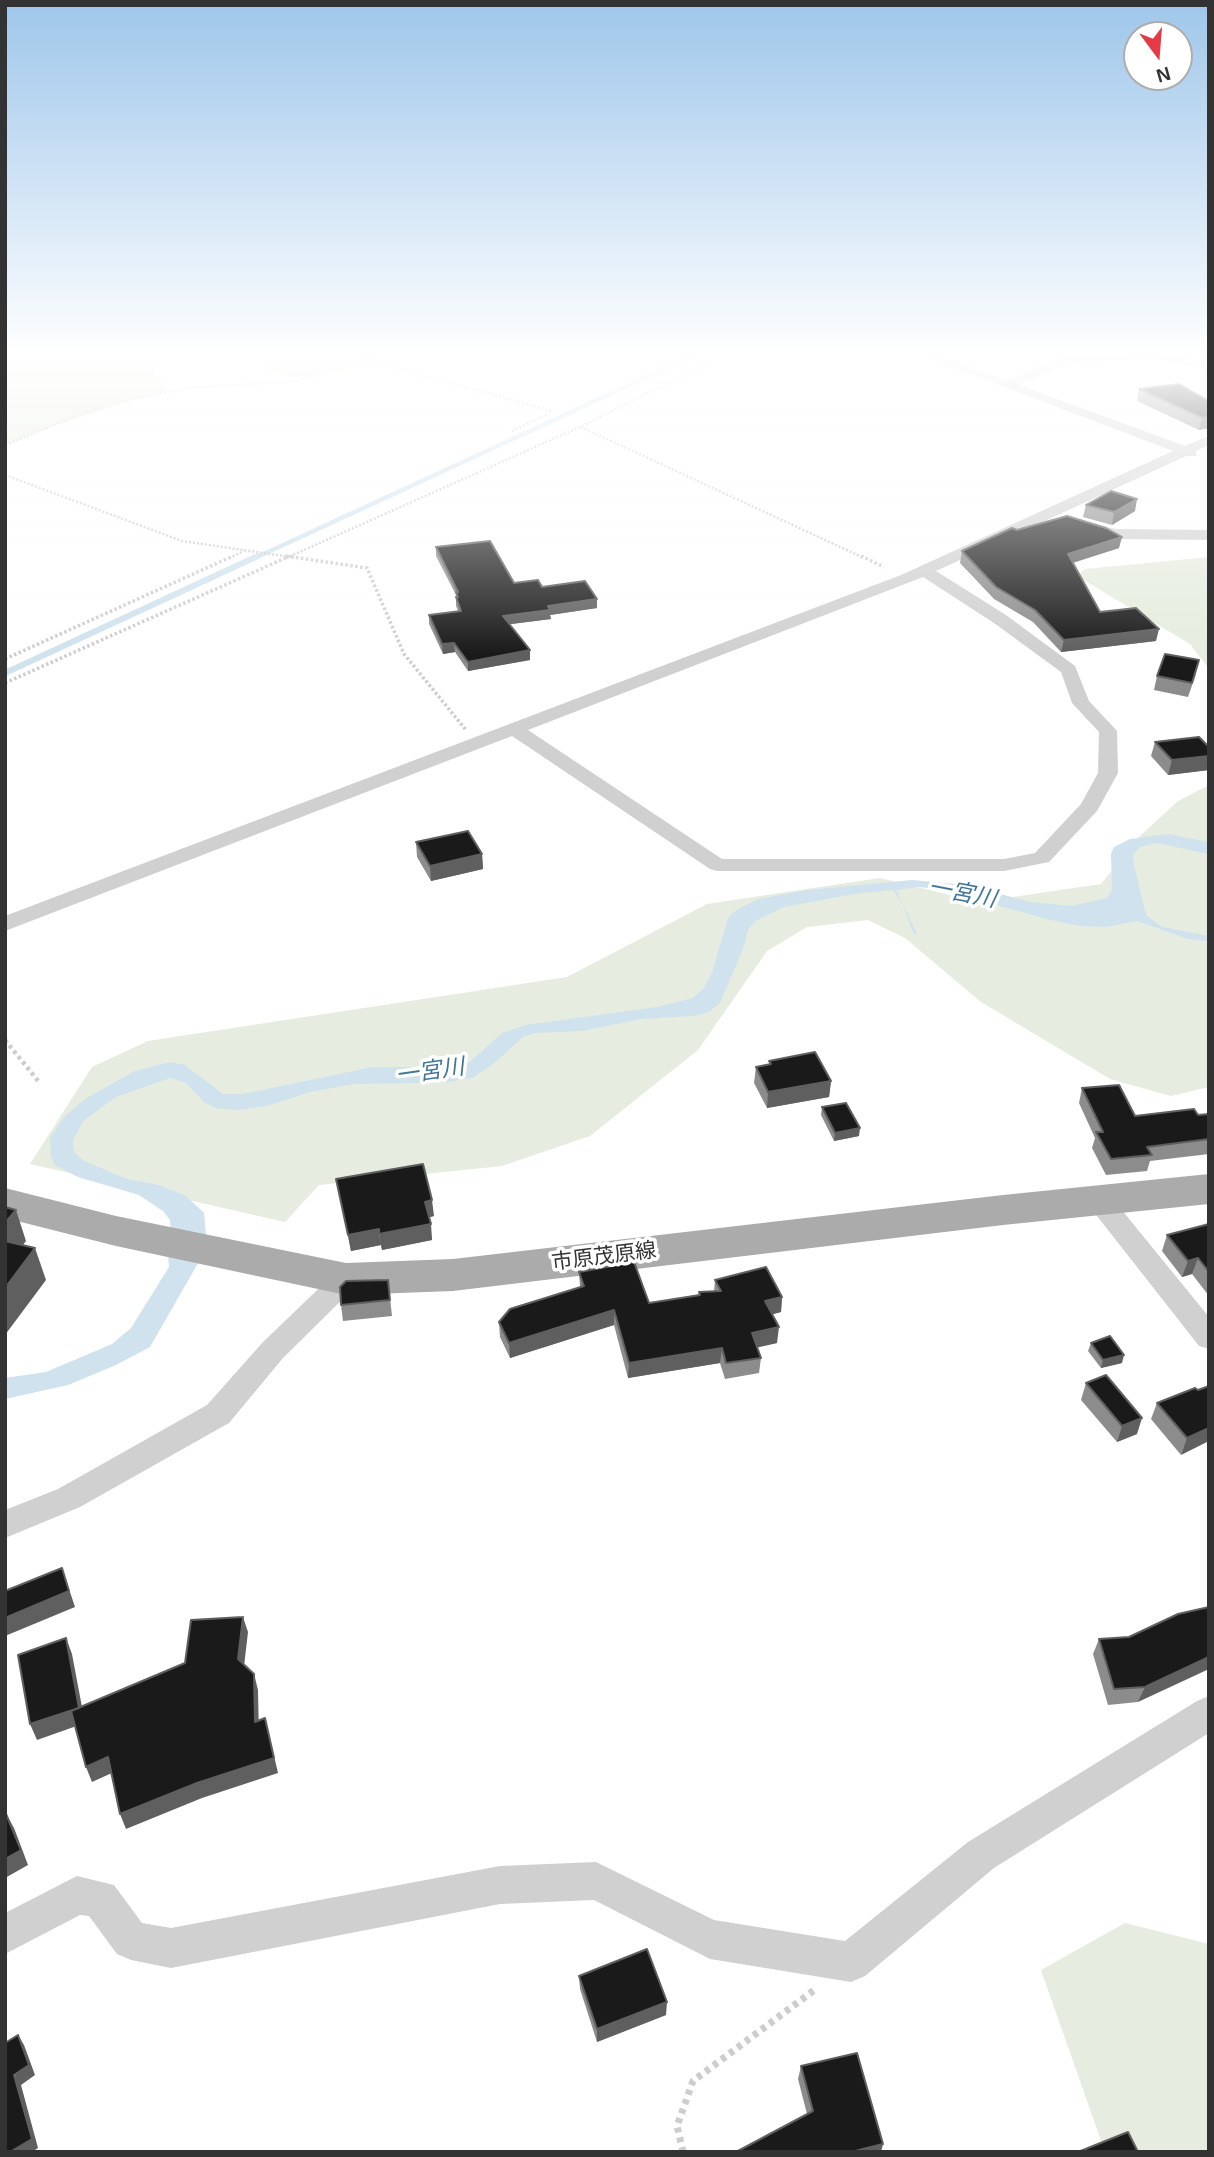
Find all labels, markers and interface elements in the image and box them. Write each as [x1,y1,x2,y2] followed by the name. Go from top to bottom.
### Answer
[1123,21,1193,91] north arrow
[1154,63,1173,87] text: N
[926,874,998,914] water label: 一宮川
[394,1054,466,1090] water label: 一宮川
[550,1238,658,1276] street label: 市原茂原線

